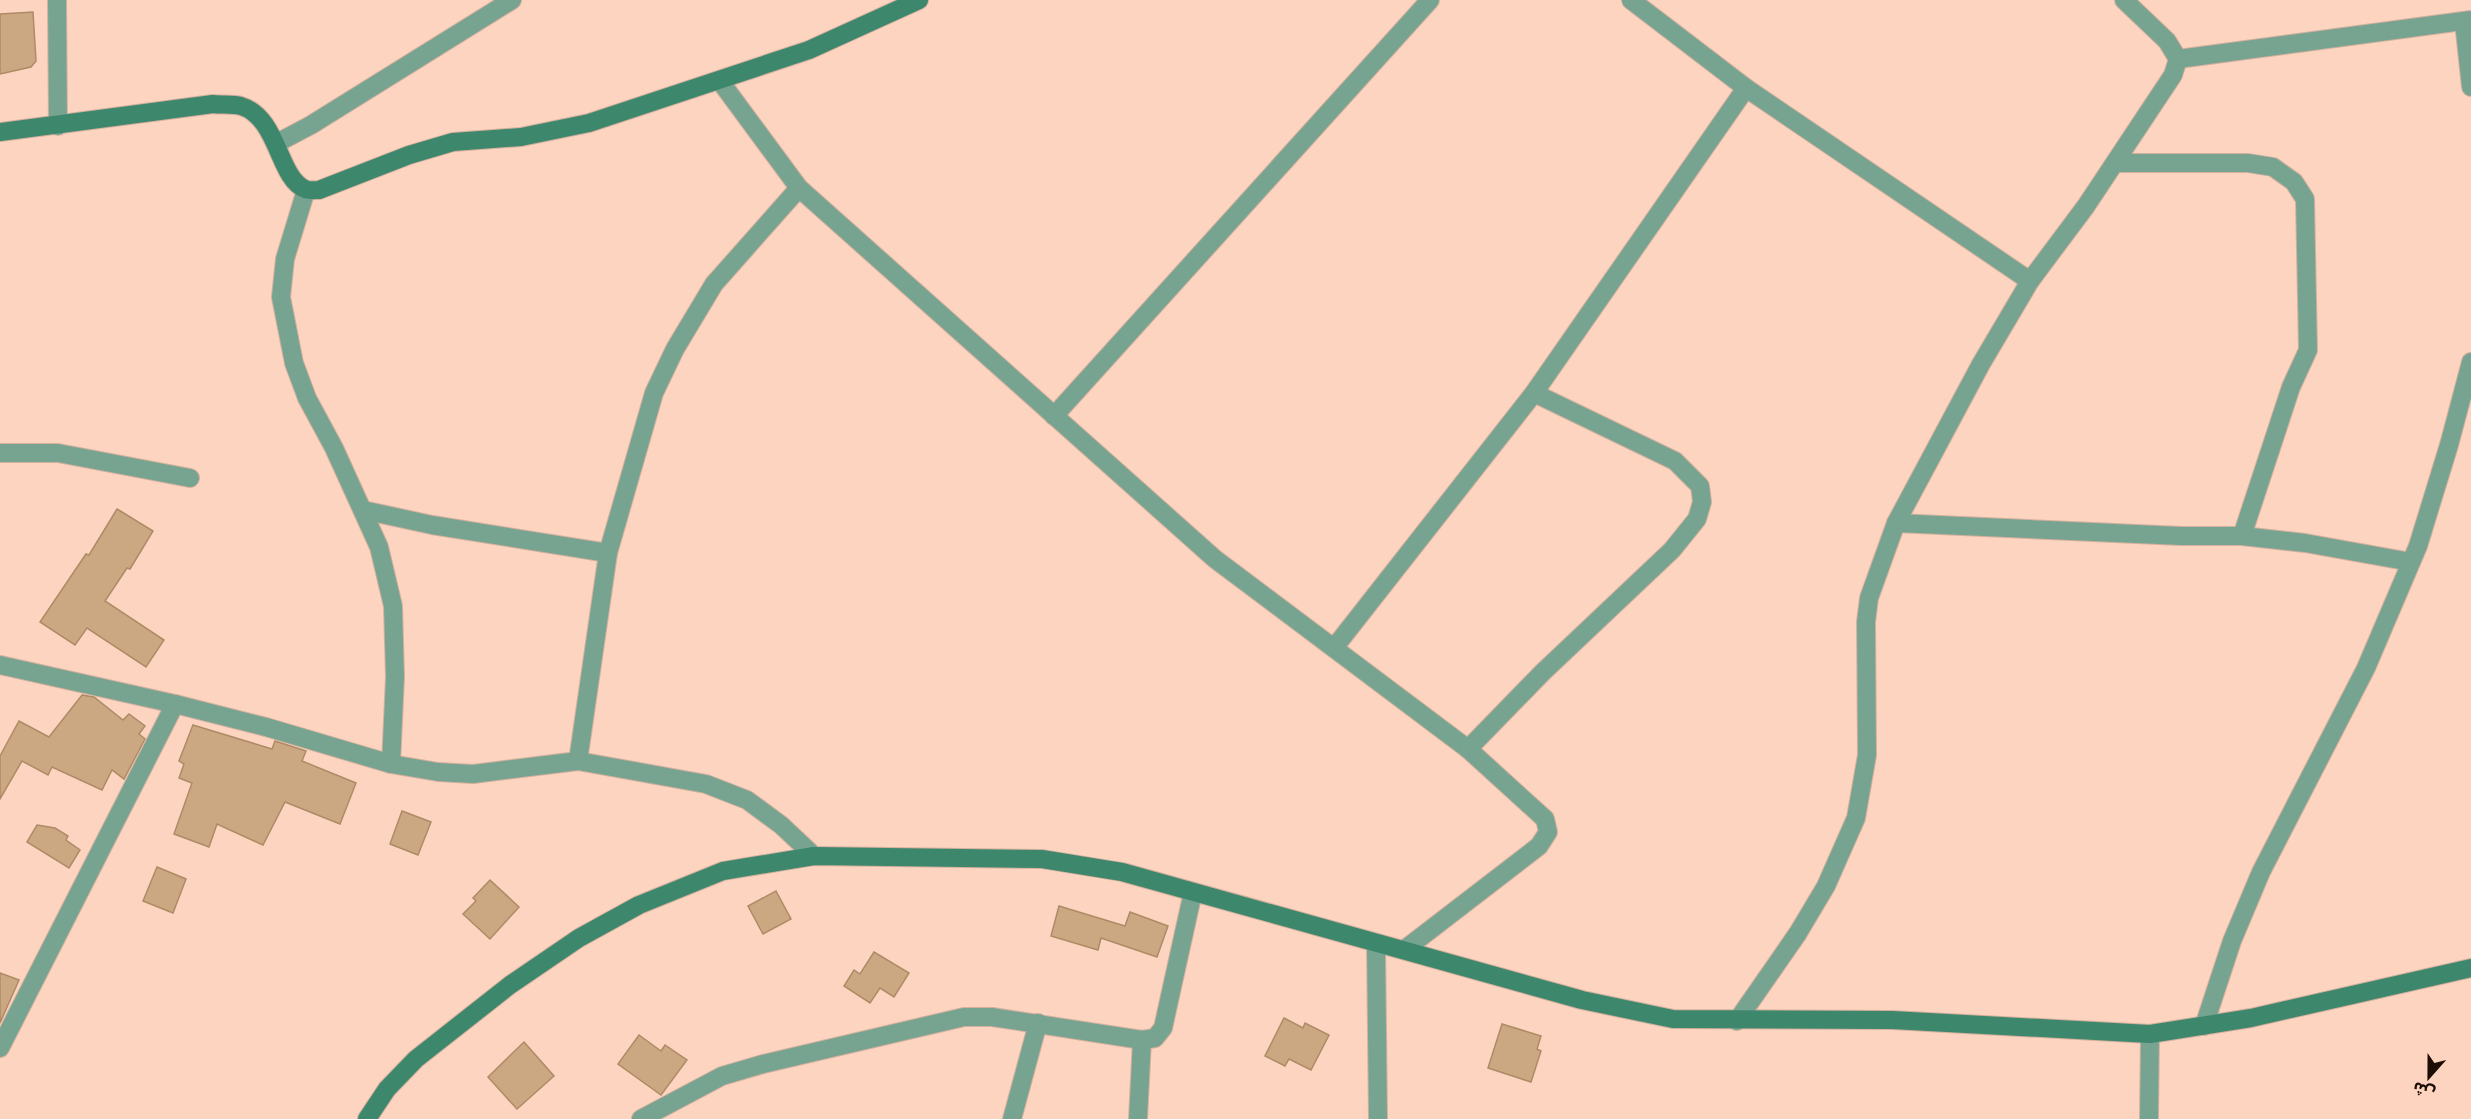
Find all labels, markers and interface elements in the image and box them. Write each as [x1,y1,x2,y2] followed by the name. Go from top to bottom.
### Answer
[2399,1047,2459,1107] north arrow
[2410,1078,2437,1104] text: ش

